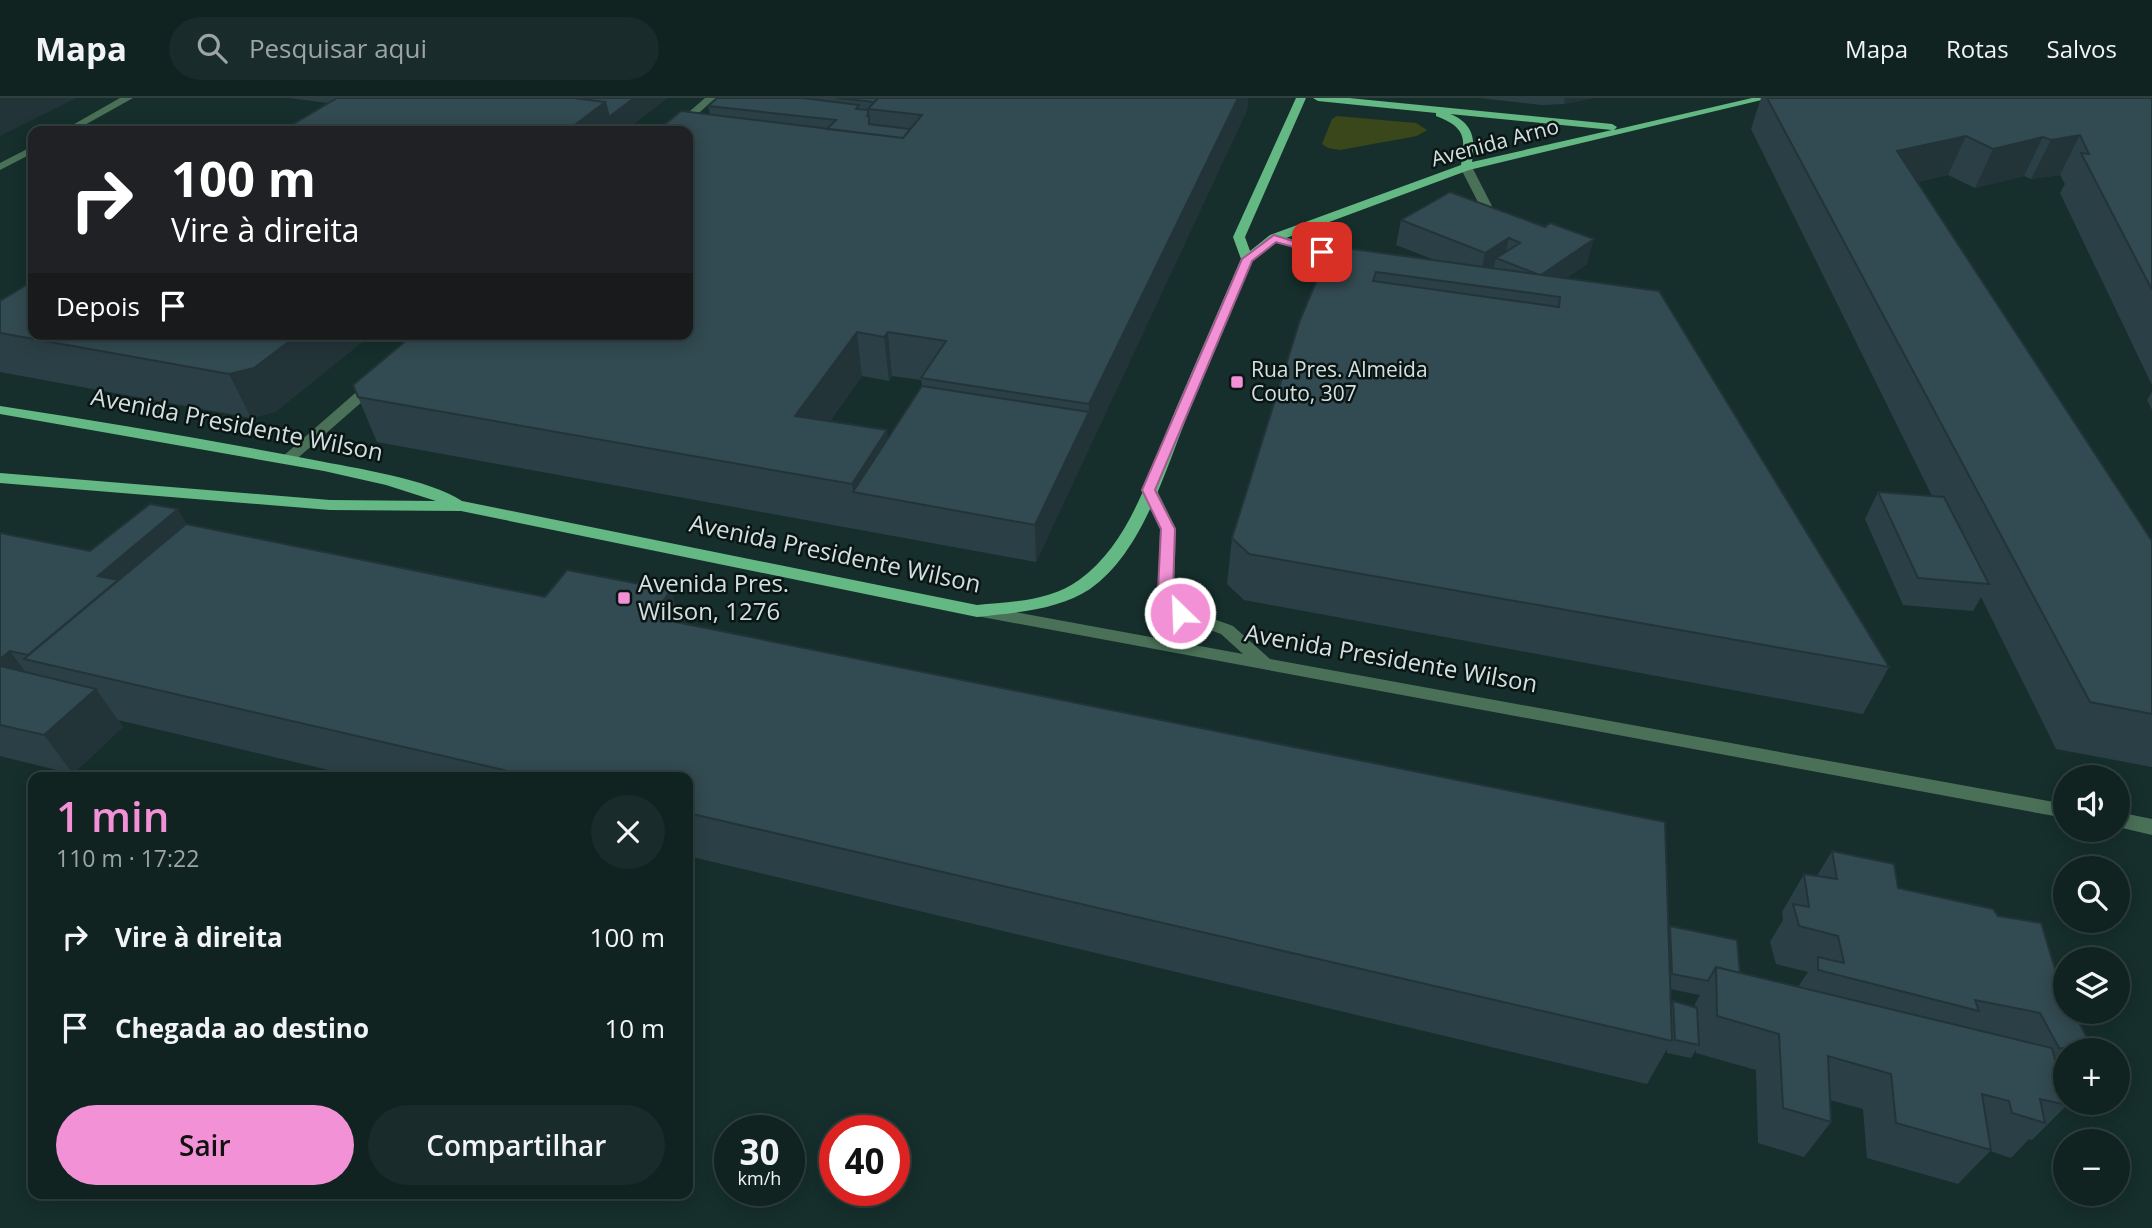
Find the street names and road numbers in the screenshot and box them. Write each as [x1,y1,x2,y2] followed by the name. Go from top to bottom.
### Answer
[1428,112,1562,173] street label: Avenida Arno
[88,379,386,468] street label: Avenida Presidente Wilson
[687,506,984,600] street label: Avenida Presidente Wilson
[1242,615,1540,700] street label: Avenida Presidente Wilson

